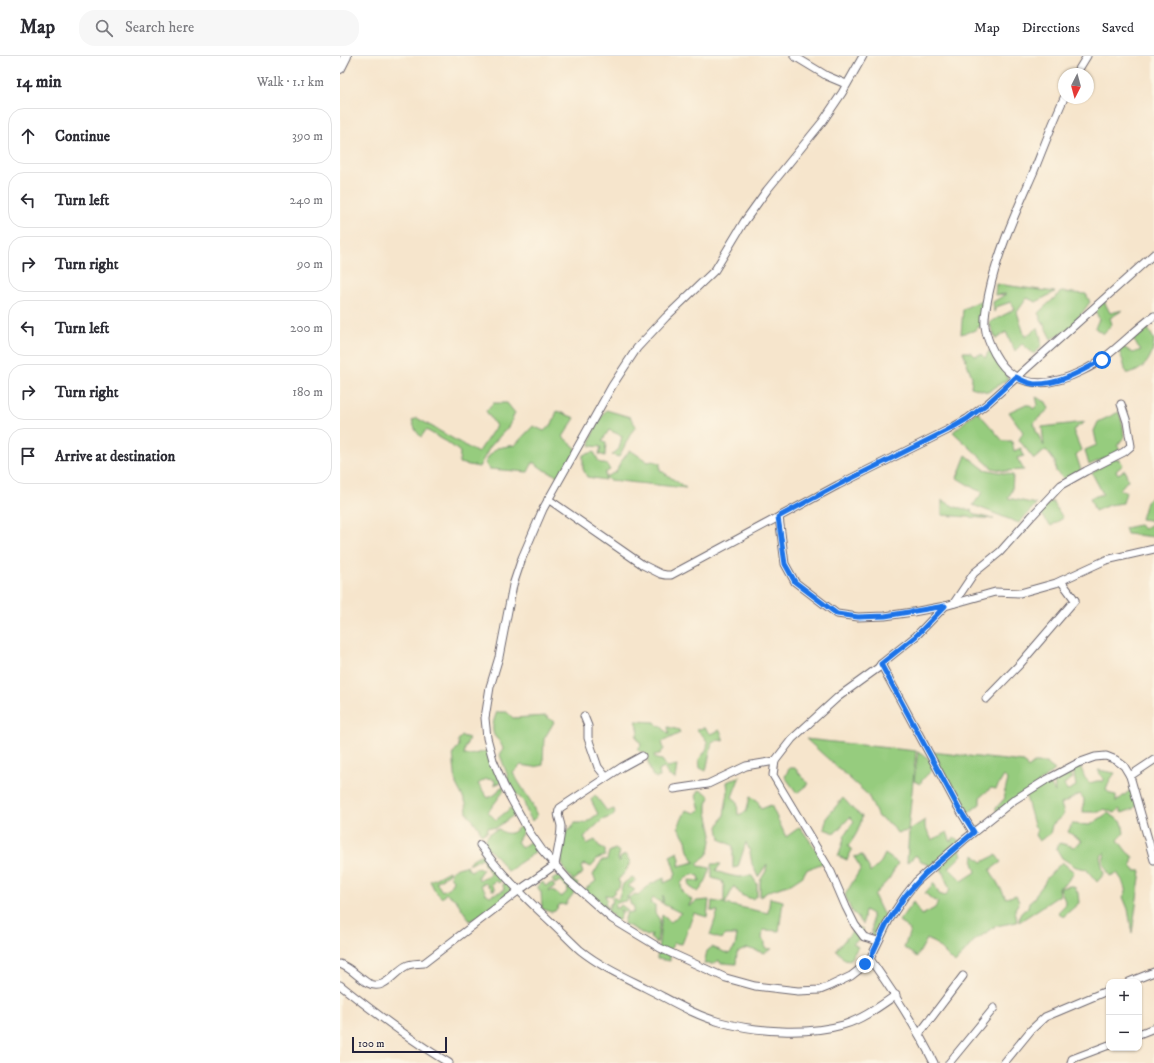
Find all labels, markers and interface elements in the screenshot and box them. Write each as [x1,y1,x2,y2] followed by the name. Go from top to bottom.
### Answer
[79,10,359,46] search box
[20,16,55,39] text: Map
[93,17,115,39] icon: search
[125,18,194,37] text: Search here
[974,19,1000,37] text: Map
[1022,19,1080,37] text: Directions
[1102,19,1134,37] text: Saved
[1058,68,1094,104] north arrow
[16,71,62,93] text: 14 min
[257,74,324,90] text: Walk · 1.1 km
[17,125,39,147] icon: ahead
[55,127,110,146] text: Continue
[292,128,323,144] text: 390 m
[17,189,39,211] icon: left
[55,191,109,210] text: Turn left
[290,192,323,208] text: 240 m
[17,253,39,275] icon: right
[55,255,118,274] text: Turn right
[297,256,323,272] text: 90 m
[17,317,39,339] icon: left
[55,319,109,338] text: Turn left
[290,320,323,336] text: 200 m
[1093,351,1111,369] route start
[17,381,39,403] icon: right
[55,383,118,402] text: Turn right
[292,384,323,400] text: 180 m
[17,445,39,467] icon: arrive
[55,447,175,466] text: Arrive at destination
[856,955,874,973] route end
[1106,979,1142,1051] map controls
[1106,979,1142,1015] button: +
[1106,1015,1142,1051] button: −
[352,1035,447,1054] scale bar
[358,1037,384,1051] text: 100 m

